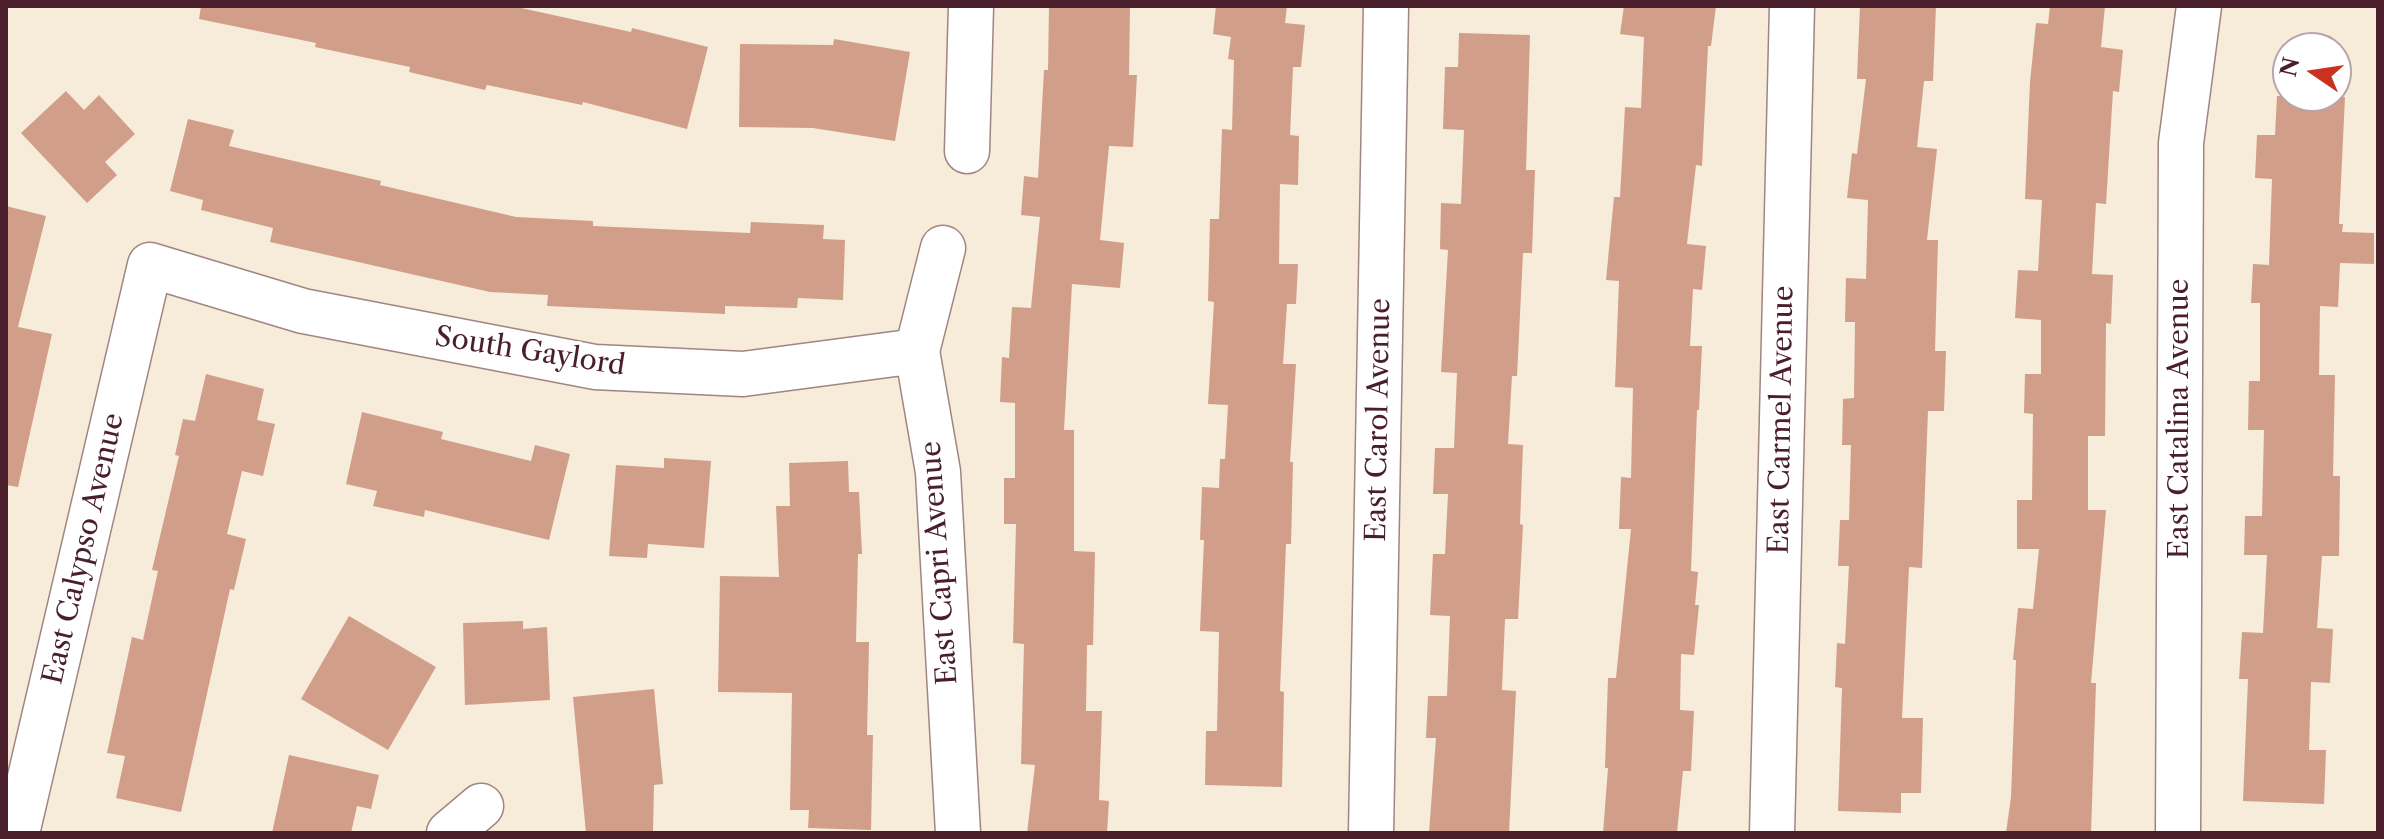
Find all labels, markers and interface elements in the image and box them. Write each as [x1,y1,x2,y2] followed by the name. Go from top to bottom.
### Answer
[2272,32,2352,112] north arrow
[2275,55,2305,79] text: N
[2163,279,2197,559] street label: East Catalina Avenue
[1763,285,1801,555] street label: East Carmel Avenue
[1360,298,1398,542] street label: East Carol Avenue
[433,320,627,384] street label: South Gaylord
[36,410,132,688] street label: East Calypso Avenue
[915,440,965,686] street label: East Capri Avenue

